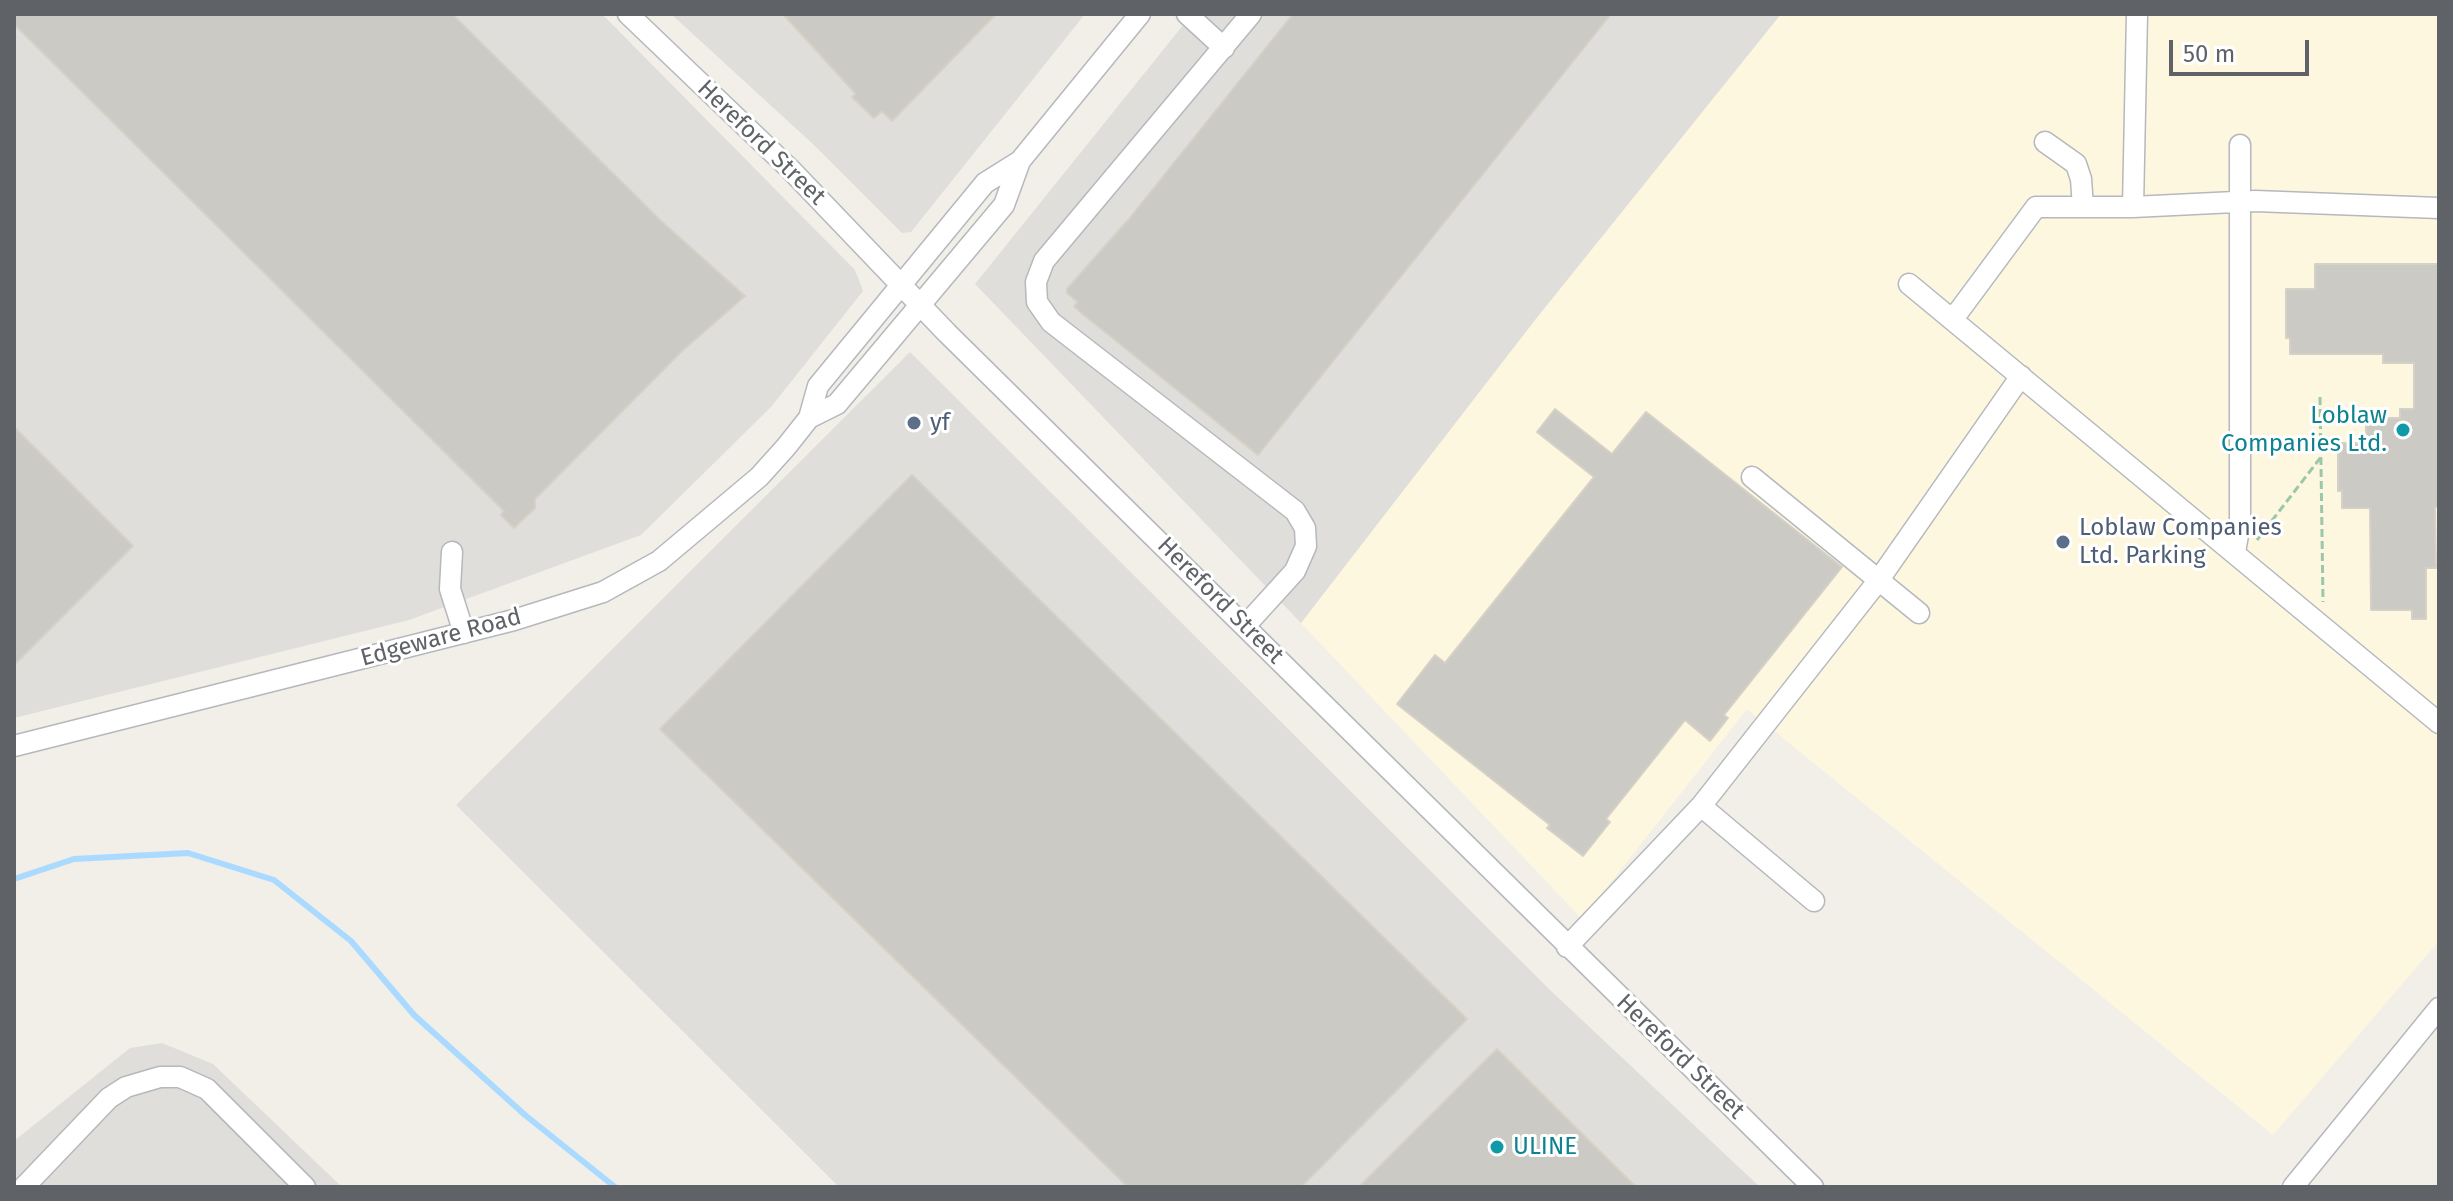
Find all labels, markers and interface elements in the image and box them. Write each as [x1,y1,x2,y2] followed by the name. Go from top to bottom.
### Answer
[2173,24,2313,74] scale bar
[2183,40,2235,68] text: 50 m
[691,75,831,211] street label: Hereford Street
[2221,402,2387,458] place label: Loblaw Companies Ltd.
[930,409,950,437] place label: yf
[905,414,923,432] marker: yf
[2394,421,2412,439] marker: Loblaw Companies Ltd.
[2079,514,2282,570] place label: Loblaw Companies Ltd. Parking
[1151,532,1289,670] street label: Hereford Street
[2054,533,2072,551] marker: Loblaw Companies Ltd. Parking
[357,603,525,673] street label: Edgeware Road
[1610,989,1750,1125] street label: Hereford Street
[1513,1133,1577,1161] place label: ULINE
[1488,1138,1506,1156] marker: ULINE

